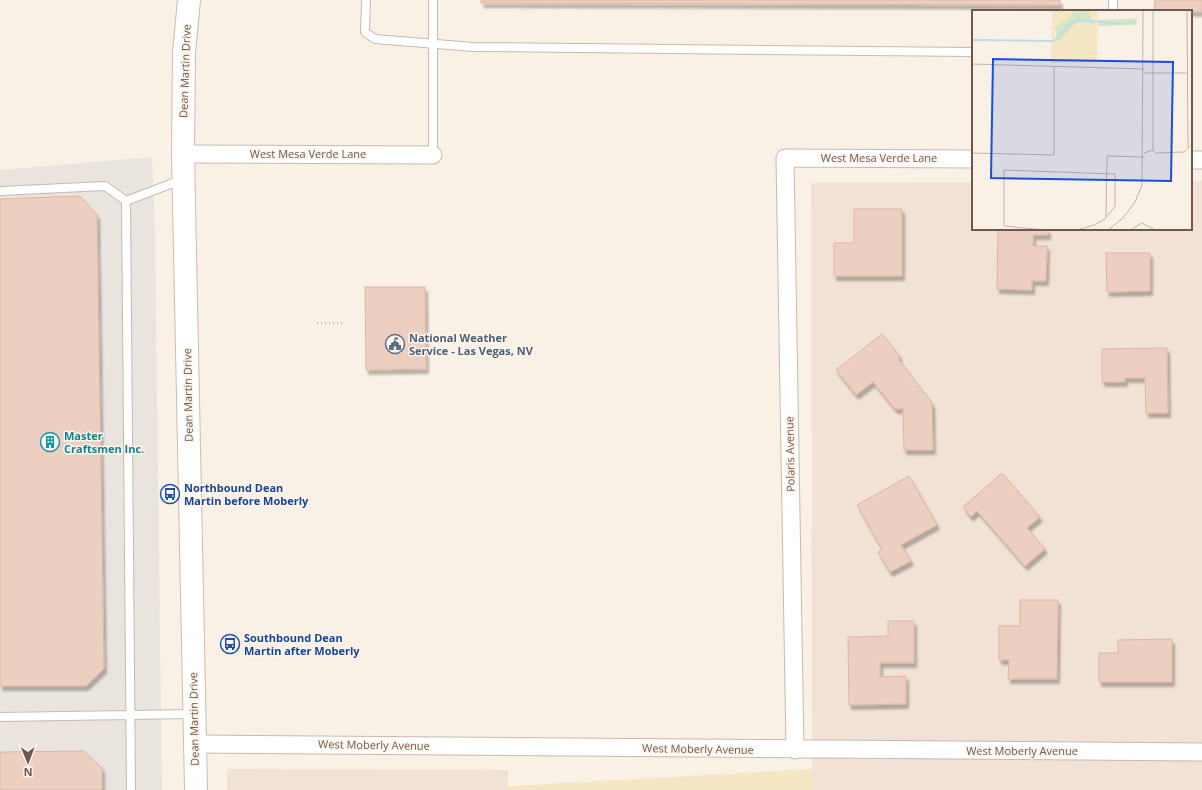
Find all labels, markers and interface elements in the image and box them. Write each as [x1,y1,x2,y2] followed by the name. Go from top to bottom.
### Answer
[972,10,1192,230] inset map
[175,24,194,118] street label: Dean Martin Drive
[250,146,366,161] street label: West Mesa Verde Lane
[821,150,937,165] street label: West Mesa Verde Lane
[409,330,534,358] place label: National Weather Service - Las Vegas, NV
[384,333,406,355] public building icon: National Weather Service - Las Vegas, NV
[179,348,196,442] street label: Dean Martin Drive
[781,416,798,492] street label: Polaris Avenue
[64,428,144,456] place label: Master Craftsmen Inc.
[39,431,61,453] building icon: Master Craftsmen Inc.
[184,480,309,508] place label: Northbound Dean Martin before Moberly
[159,483,181,505] bus stop icon: Northbound Dean Martin before Moberly
[244,630,360,658] place label: Southbound Dean Martin after Moberly
[219,633,241,655] bus stop icon: Southbound Dean Martin after Moberly
[185,672,202,766] street label: Dean Martin Drive
[318,736,430,753] street label: West Moberly Avenue
[642,740,754,757] street label: West Moberly Avenue
[8,742,48,782] north arrow
[966,743,1078,758] street label: West Moberly Avenue
[24,765,33,780] text: N

